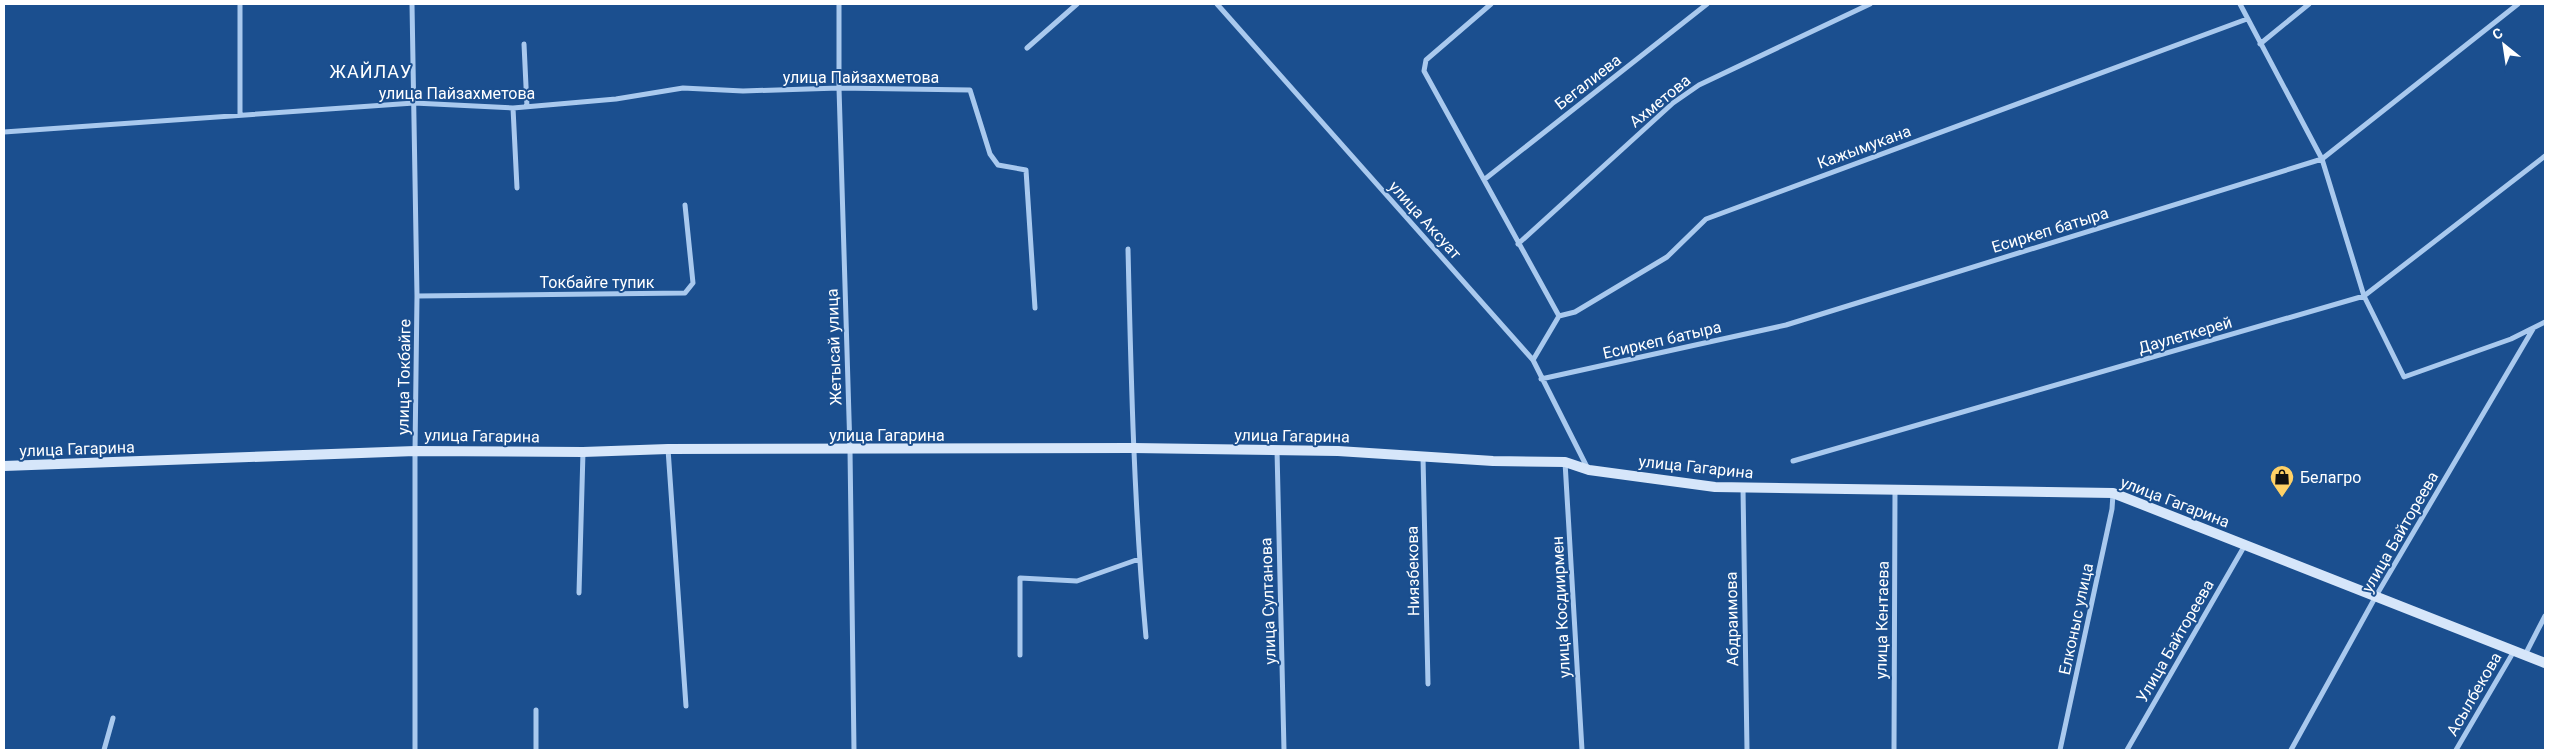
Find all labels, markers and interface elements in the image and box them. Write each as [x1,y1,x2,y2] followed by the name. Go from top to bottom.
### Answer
[2479,20,2529,70] north arrow
[2490,25,2505,43] text: С
[1551,50,1625,114] street label: Бегалиева
[330,61,412,82] district label: ЖАЙЛАУ
[783,68,939,87] street label: улица Пайзахметова
[1626,71,1694,131] street label: Ахметова
[379,84,535,103] street label: улица Пайзахметова
[1815,121,1913,173] street label: Кажымукана
[1385,177,1465,263] street label: улица Аксуат
[1989,203,2111,257] street label: Есиркеп батыра
[540,273,655,292] street label: Токбайге тупик
[822,288,846,406] street label: Жетысай улица
[2136,313,2234,357] street label: Даулеткерей
[1601,317,1723,363] street label: Есиркеп батыра
[393,319,415,435] street label: улица Токбайге
[424,425,540,447] street label: улица Гагарина
[1234,425,1350,447] street label: улица Гагарина
[829,426,945,445] street label: улица Гагарина
[19,437,135,461] street label: улица Гагарина
[1638,452,1754,482] street label: улица Гагарина
[2269,464,2295,498] shop icon: Белагро
[2300,468,2361,487] place label: Белагро
[2358,468,2442,596] street label: улица Байтореева
[2118,472,2232,532] street label: улица Гагарина
[1403,526,1423,616] street label: Ниязбекова
[1548,536,1574,678] street label: улица Косдиирмен
[1256,537,1280,665] street label: улица Султанова
[1871,561,1893,679] street label: улица Кентаева
[2055,561,2097,677] street label: Елконыс улица
[1722,572,1742,666] street label: Абдраимова
[2132,576,2218,706] street label: Улица Байтореева
[2442,649,2506,739] street label: Асылбекова

